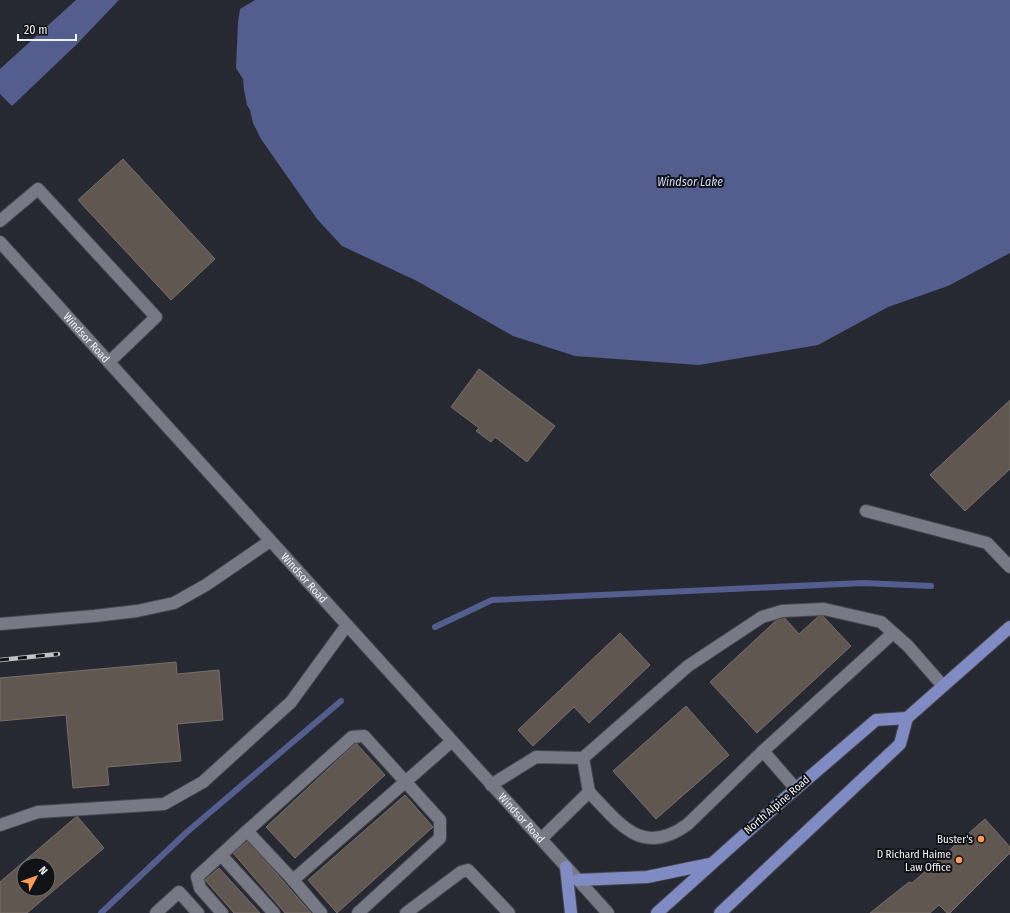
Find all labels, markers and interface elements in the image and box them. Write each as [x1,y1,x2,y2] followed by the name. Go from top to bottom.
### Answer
[18,16,76,42] scale bar
[24,23,48,37] text: 20 m
[657,175,723,189] water label: Windsor Lake
[61,310,112,365] street label: Windsor Road
[278,550,330,605] street label: Windsor Road
[742,773,812,837] street label: North Alpine Road
[496,790,548,845] street label: Windsor Road
[937,833,973,846] place label: Buster's
[976,834,986,844] marker: Buster's
[877,848,951,874] place label: D Richard Haime Law Office
[954,855,964,865] marker: D Richard Haime Law Office
[16,857,56,897] north arrow
[36,864,50,878] text: N

